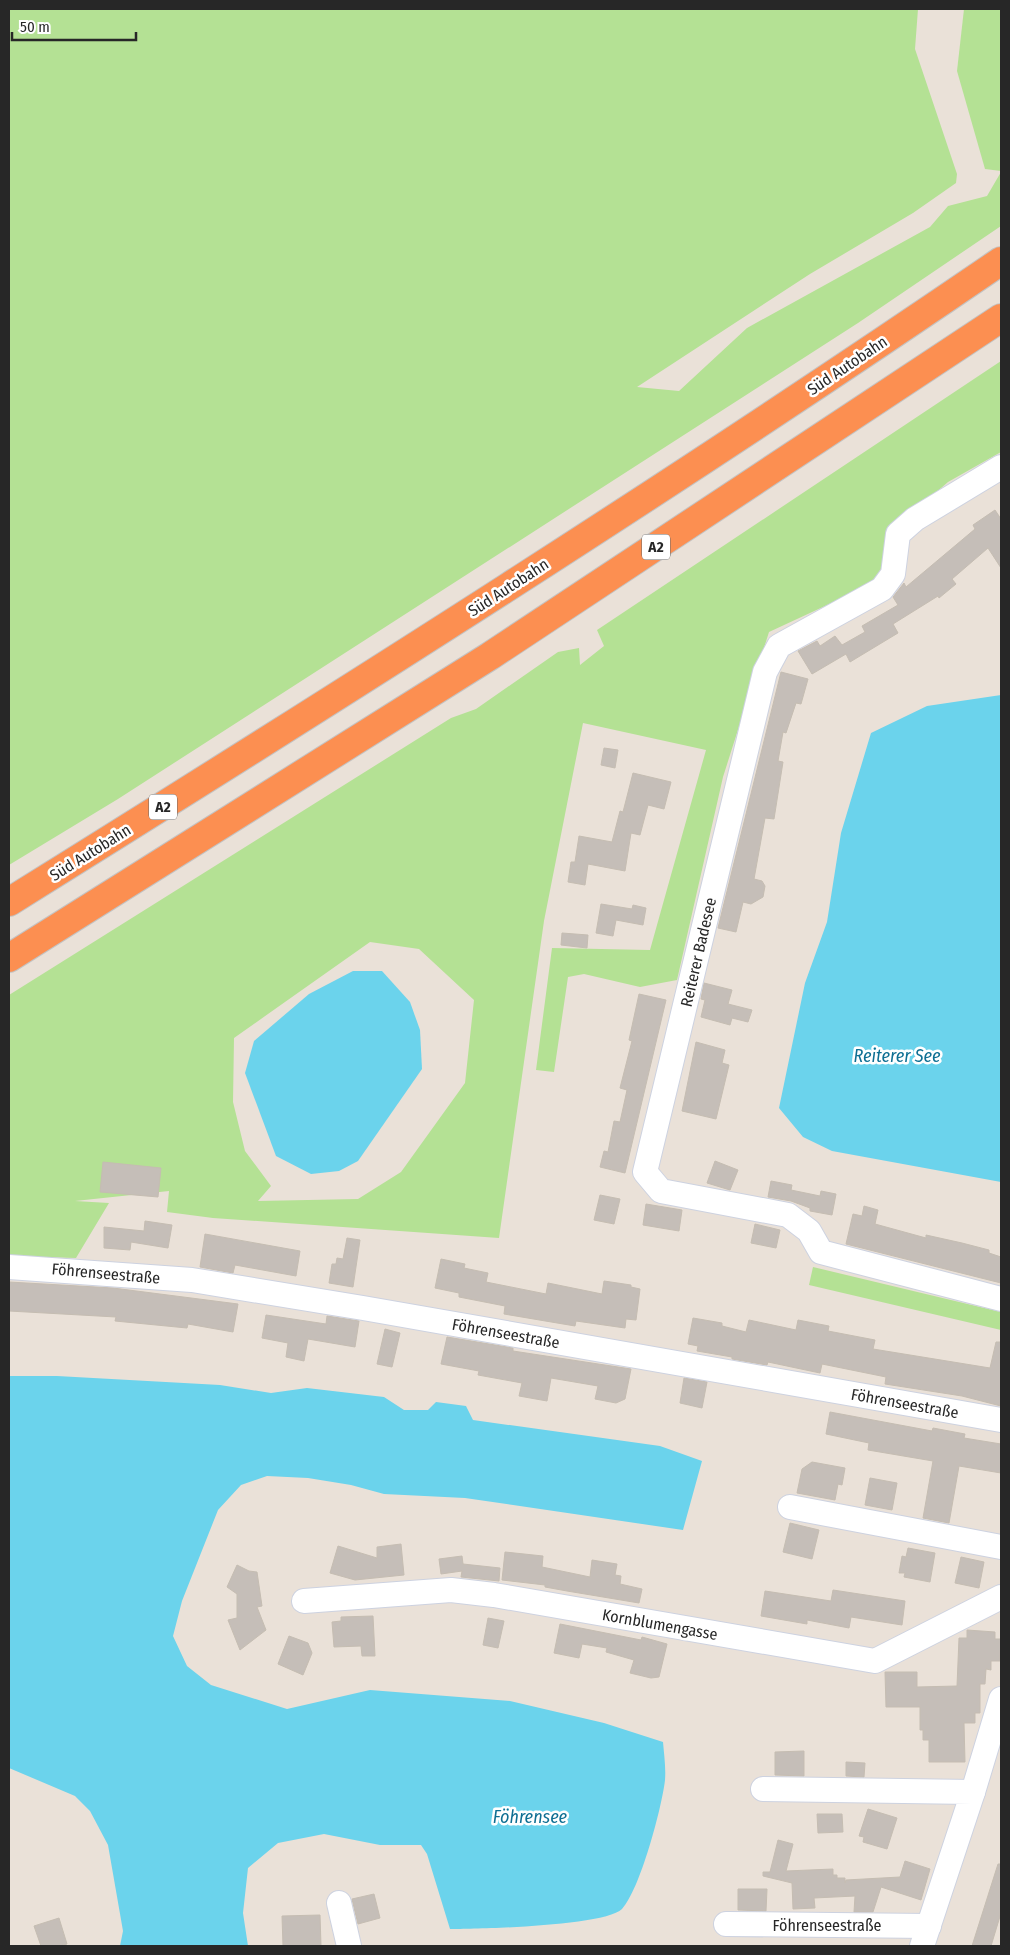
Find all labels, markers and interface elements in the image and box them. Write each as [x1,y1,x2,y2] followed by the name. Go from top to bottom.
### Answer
[12,10,136,42] scale bar
[20,18,50,36] text: 50 m
[804,332,891,399] street label: Süd Autobahn
[642,534,670,560] road number: A2
[465,554,552,620] street label: Süd Autobahn
[149,794,177,820] road number: A2
[46,820,134,885] street label: Süd Autobahn
[677,896,720,1009] street label: Reiterer Badesee
[854,1045,941,1067] water label: Reiterer See
[51,1259,161,1288] street label: Föhrenseestraße
[451,1315,561,1352] street label: Föhrenseestraße
[850,1385,960,1422] street label: Föhrenseestraße
[601,1605,719,1644] street label: Kornblumengasse
[493,1806,568,1828] water label: Föhrensee
[773,1916,882,1935] street label: Föhrenseestraße

